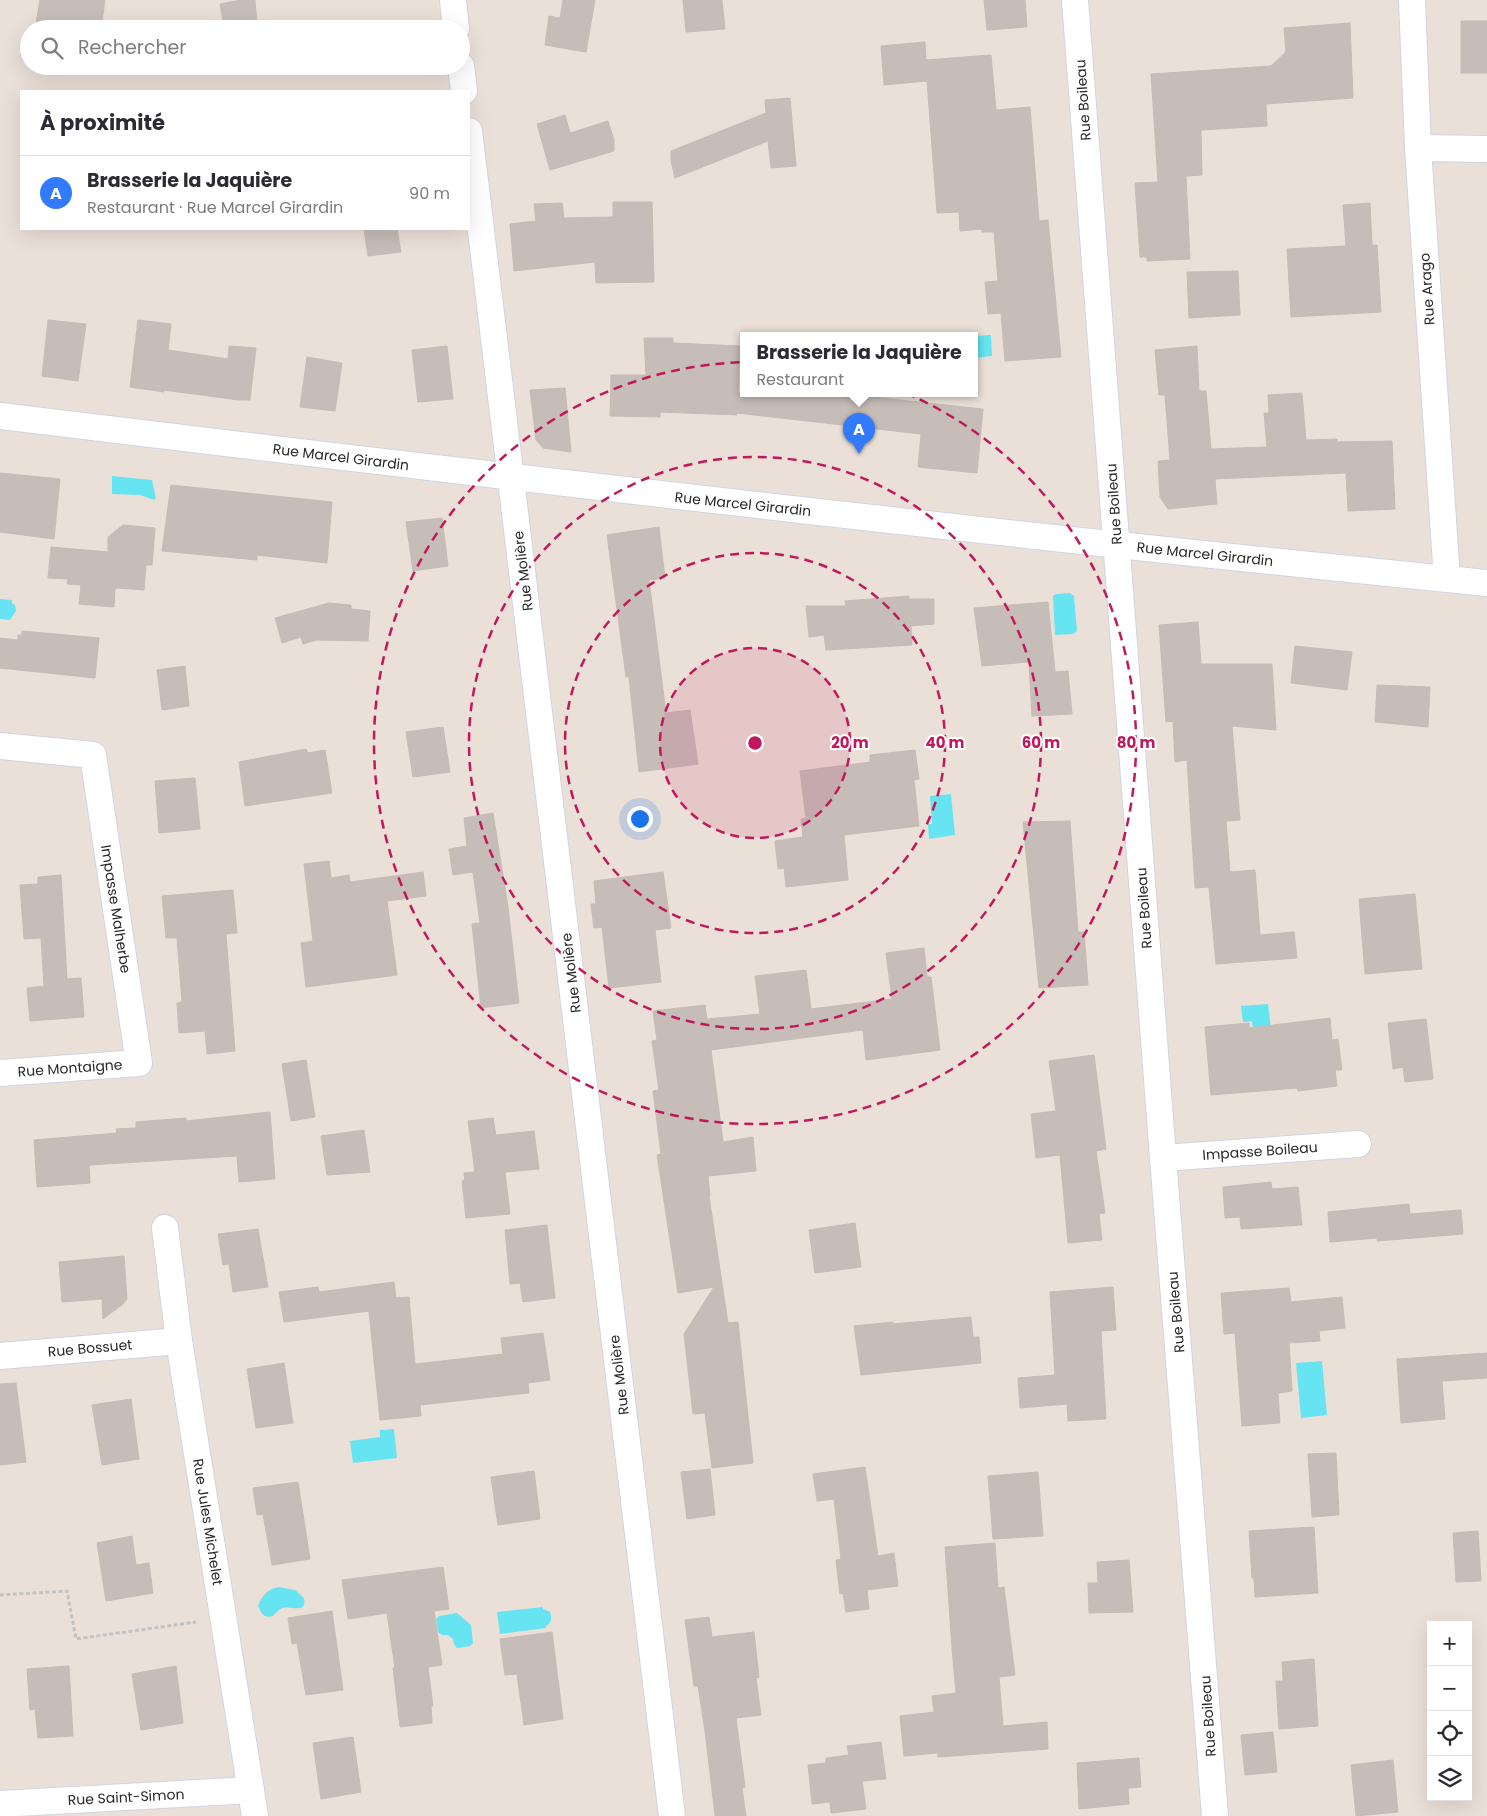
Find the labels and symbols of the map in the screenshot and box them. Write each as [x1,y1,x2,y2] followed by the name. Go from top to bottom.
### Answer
[1070,59,1096,141] street label: Rue Boileau
[1414,252,1440,326] street label: Rue Arago
[843,413,875,454] pin: A
[272,439,410,475] street label: Rue Marcel Girardin
[1101,463,1127,545] street label: Rue Boileau
[674,487,812,521] street label: Rue Marcel Girardin
[508,530,538,612] street label: Rue Molière
[1136,537,1274,571] street label: Rue Marcel Girardin
[831,732,869,753] text: 20 m
[925,732,965,753] text: 40 m
[1022,732,1060,753] text: 60 m
[1117,732,1155,753] text: 80 m
[746,734,764,752] centre of rings
[627,806,653,832] your location
[96,843,136,975] street label: Impasse Malherbe
[1131,867,1157,949] street label: Rue Boileau
[556,932,586,1014] street label: Rue Molière
[17,1054,123,1082] street label: Rue Montaigne
[1202,1137,1318,1165] street label: Impasse Boileau
[1162,1271,1190,1353] street label: Rue Boileau
[47,1334,133,1362] street label: Rue Bossuet
[604,1334,634,1416] street label: Rue Molière
[188,1457,228,1587] street label: Rue Jules Michelet
[1195,1675,1221,1757] street label: Rue Boileau
[67,1784,185,1810] street label: Rue Saint-Simon

